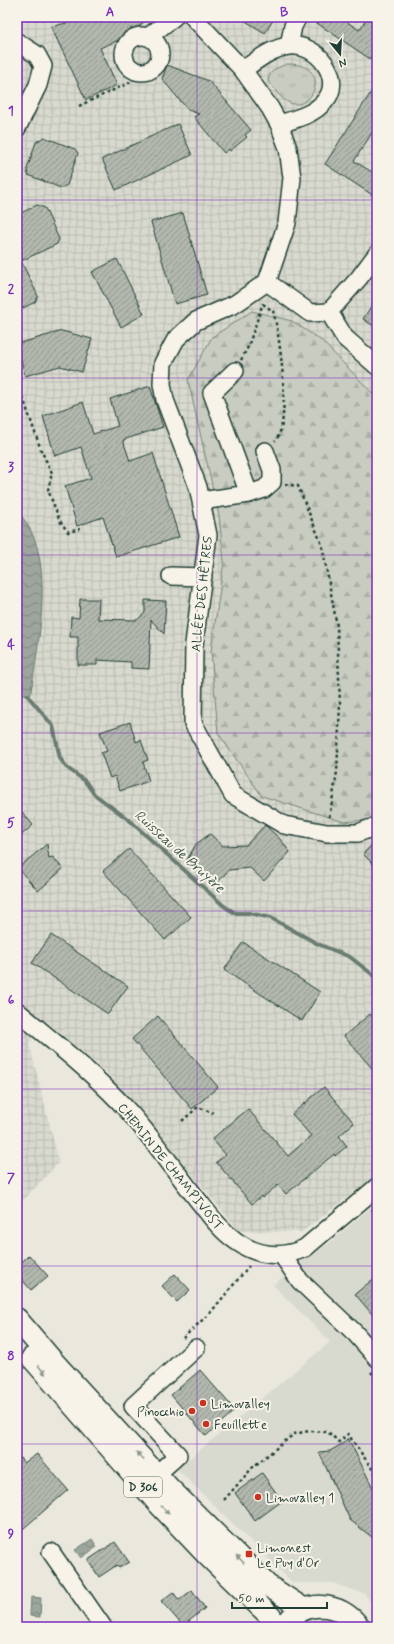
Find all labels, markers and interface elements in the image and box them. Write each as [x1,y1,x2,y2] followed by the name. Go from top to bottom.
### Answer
[106,4,114,21] text: A
[280,4,289,21] text: B
[320,34,360,74] north arrow
[337,55,348,70] text: N
[8,103,14,120] text: 1
[8,281,15,298] text: 2
[8,459,14,476] text: 3
[187,535,217,653] street label: ALLÉE DES HÊTRES
[7,637,15,654] text: 4
[130,806,229,898] water label: Ruisseau de Bruyère
[7,815,15,832] text: 5
[8,992,15,1009] text: 6
[113,1100,226,1234] street label: CHEMIN DE CHAMPIVOST
[7,1170,15,1187] text: 7
[7,1348,15,1365] text: 8
[38,1365,47,1376] one-way arrow
[211,1396,270,1413] place label: Limovalley
[198,1398,208,1408] marker: Limovalley
[137,1404,184,1421] place label: Pinocchio
[187,1406,197,1416] marker: Pinocchio
[214,1417,267,1434] place label: Feuillette
[201,1419,211,1429] marker: Feuillette
[135,1451,145,1461] one-way arrow
[124,1477,162,1497] road number: D 306
[266,1490,334,1507] place label: Limovalley 1
[253,1492,263,1502] marker: Limovalley 1
[160,1505,169,1515] one-way arrow
[8,1526,15,1543] text: 9
[257,1540,320,1572] place label: Limonest Le Puy d'Or
[244,1549,254,1559] marker: Limonest Le Puy d'Or
[235,1554,245,1564] one-way arrow
[232,1584,327,1610] scale bar
[238,1591,265,1607] text: 50 m

